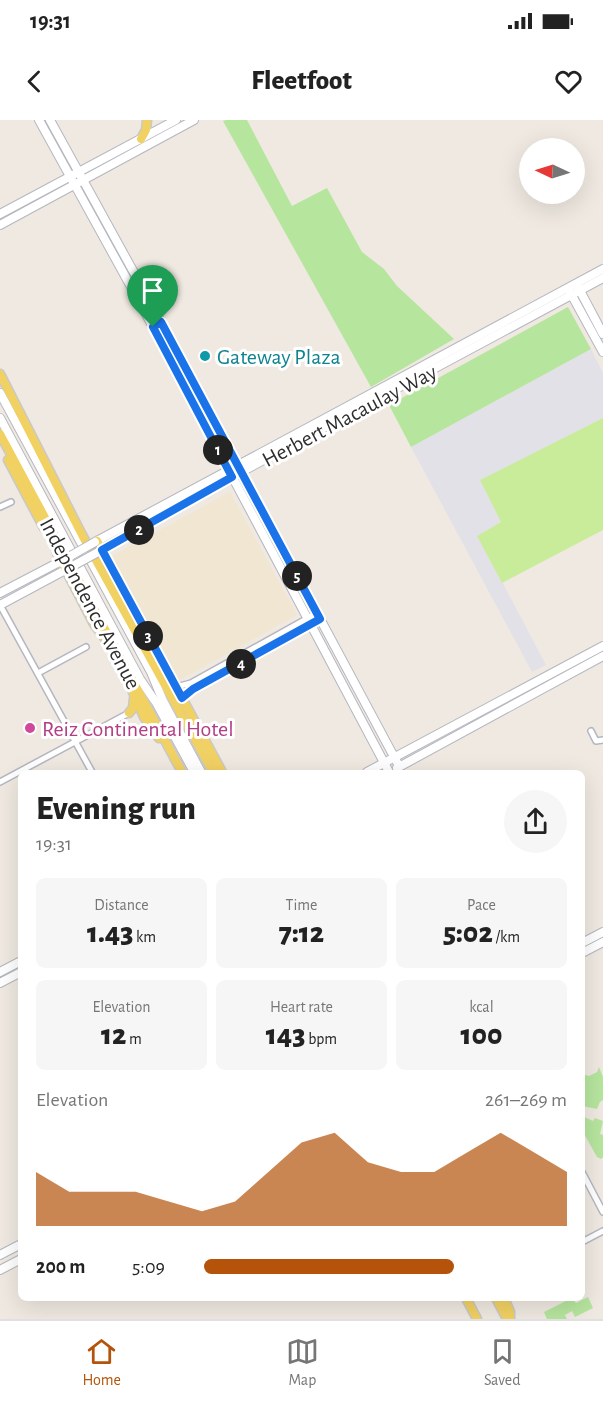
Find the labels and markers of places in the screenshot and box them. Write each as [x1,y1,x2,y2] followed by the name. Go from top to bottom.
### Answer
[127,265,178,327] pin
[217,346,341,368] place label: Gateway Plaza
[198,349,212,363] marker: Gateway Plaza
[203,435,233,465] pin: 1
[124,515,154,545] pin: 2
[282,561,312,591] pin: 5
[133,621,163,651] pin: 3
[226,649,256,679] pin: 4
[42,718,234,740] place label: Reiz Continental Hotel
[23,721,37,735] marker: Reiz Continental Hotel

